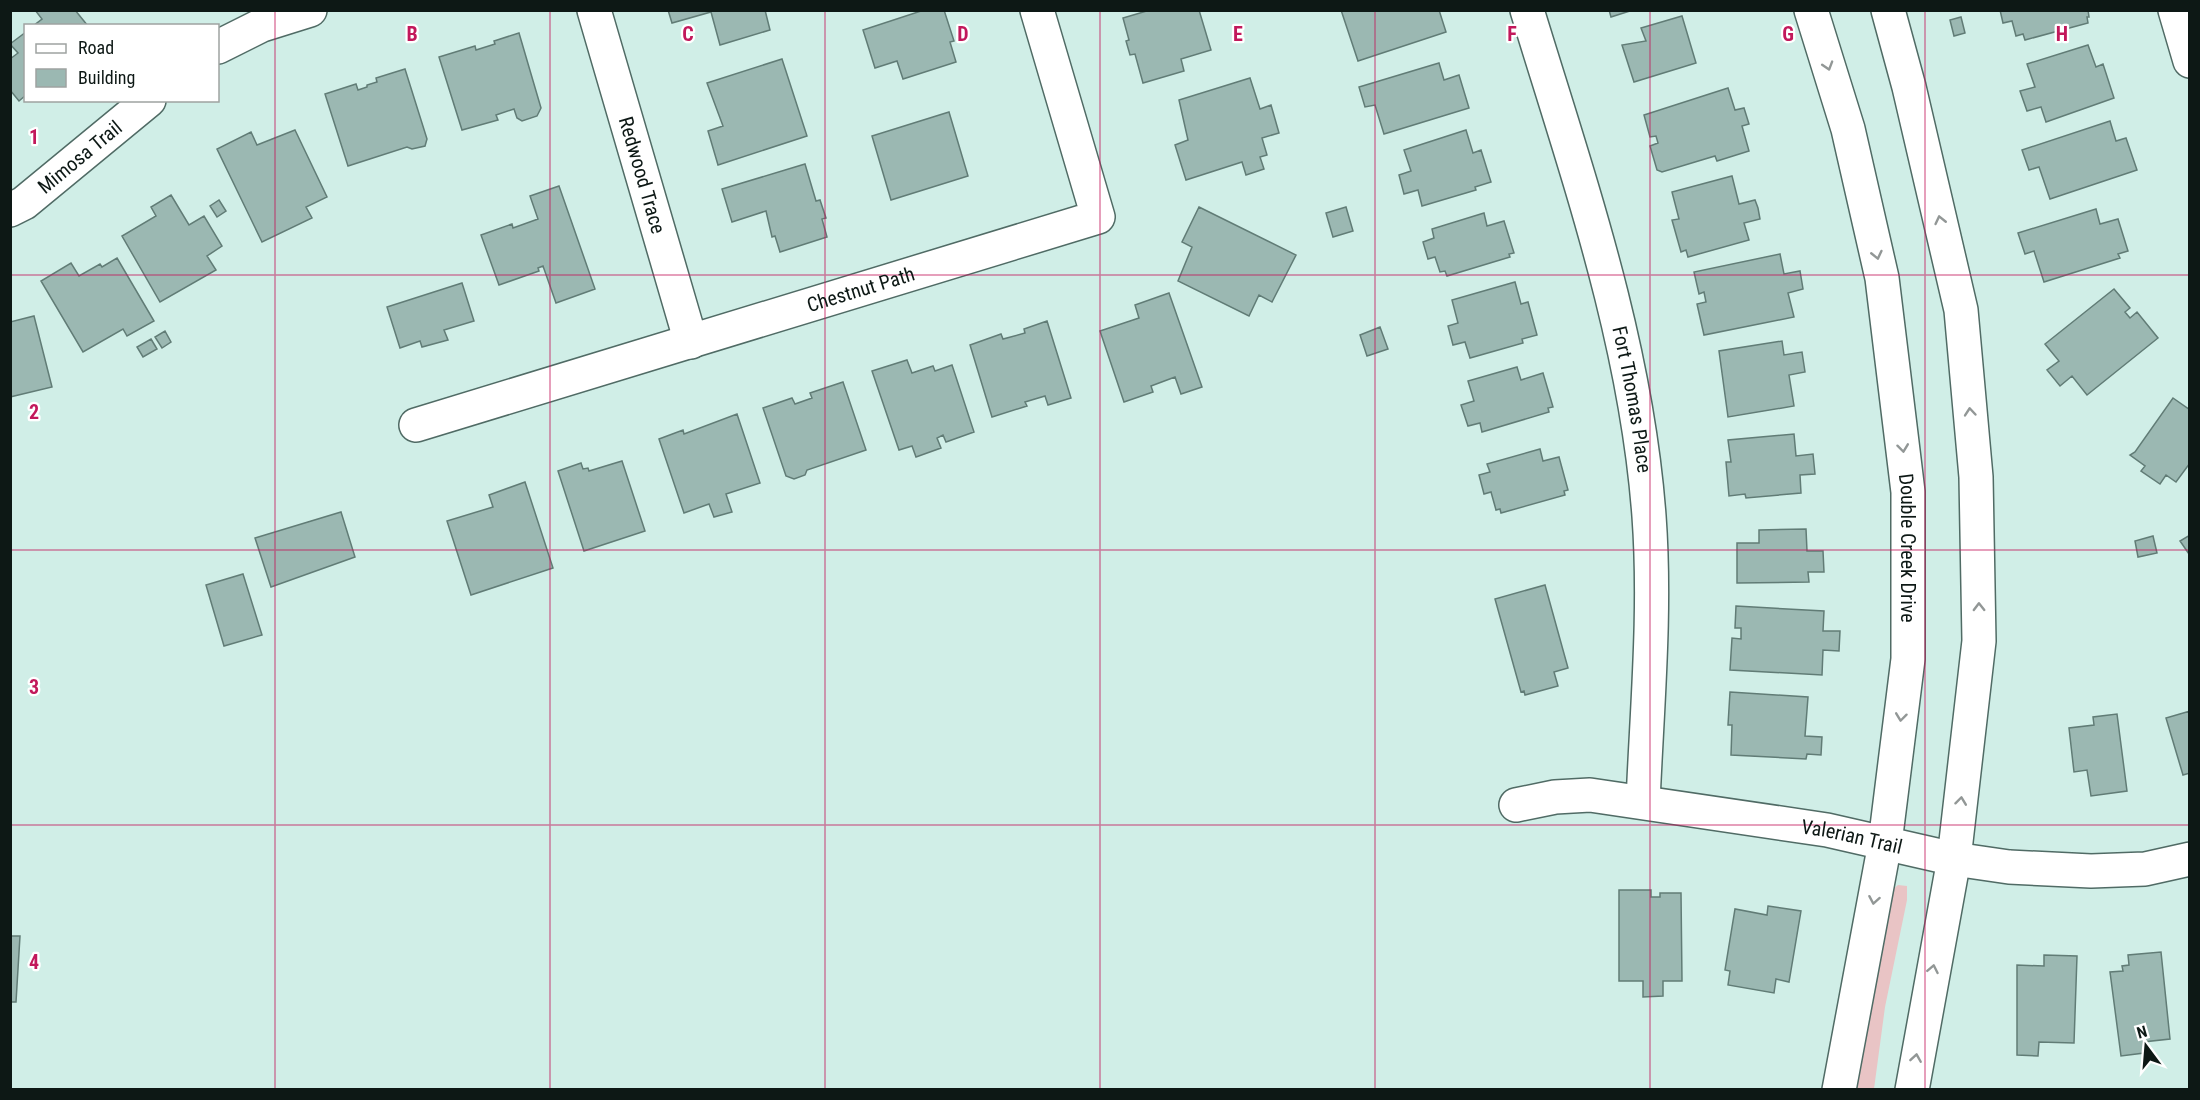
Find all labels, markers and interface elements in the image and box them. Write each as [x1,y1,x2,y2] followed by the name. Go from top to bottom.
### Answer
[406,22,418,46] text: B
[682,22,694,46] text: C
[957,22,969,46] text: D
[1233,22,1243,46] text: E
[1507,22,1517,46] text: F
[1782,22,1794,46] text: G
[2056,22,2068,46] text: H
[24,24,219,102] legend
[78,37,114,58] text: Road
[1821,60,1834,71] one-way arrow
[78,67,135,88] text: Building
[614,114,671,236] street label: Redwood Trace
[33,115,127,199] street label: Mimosa Trail
[29,125,39,149] text: 1
[1934,215,1947,225] one-way arrow
[1869,250,1882,260] one-way arrow
[804,262,918,317] street label: Chestnut Path
[1607,324,1657,474] street label: Fort Thomas Place
[29,400,39,424] text: 2
[1964,407,1977,416] one-way arrow
[1896,444,1909,453] one-way arrow
[1894,472,1920,623] street label: Double Creek Drive
[1972,602,1985,611] one-way arrow
[29,675,39,699] text: 3
[1895,713,1907,722] one-way arrow
[1954,796,1967,805] one-way arrow
[1800,814,1905,859] street label: Valerian Trail
[1868,895,1881,905] one-way arrow
[29,950,39,974] text: 4
[1926,964,1939,974] one-way arrow
[2116,1016,2176,1076] north arrow
[2135,1022,2149,1043] text: N
[1910,1053,1922,1062] one-way arrow

